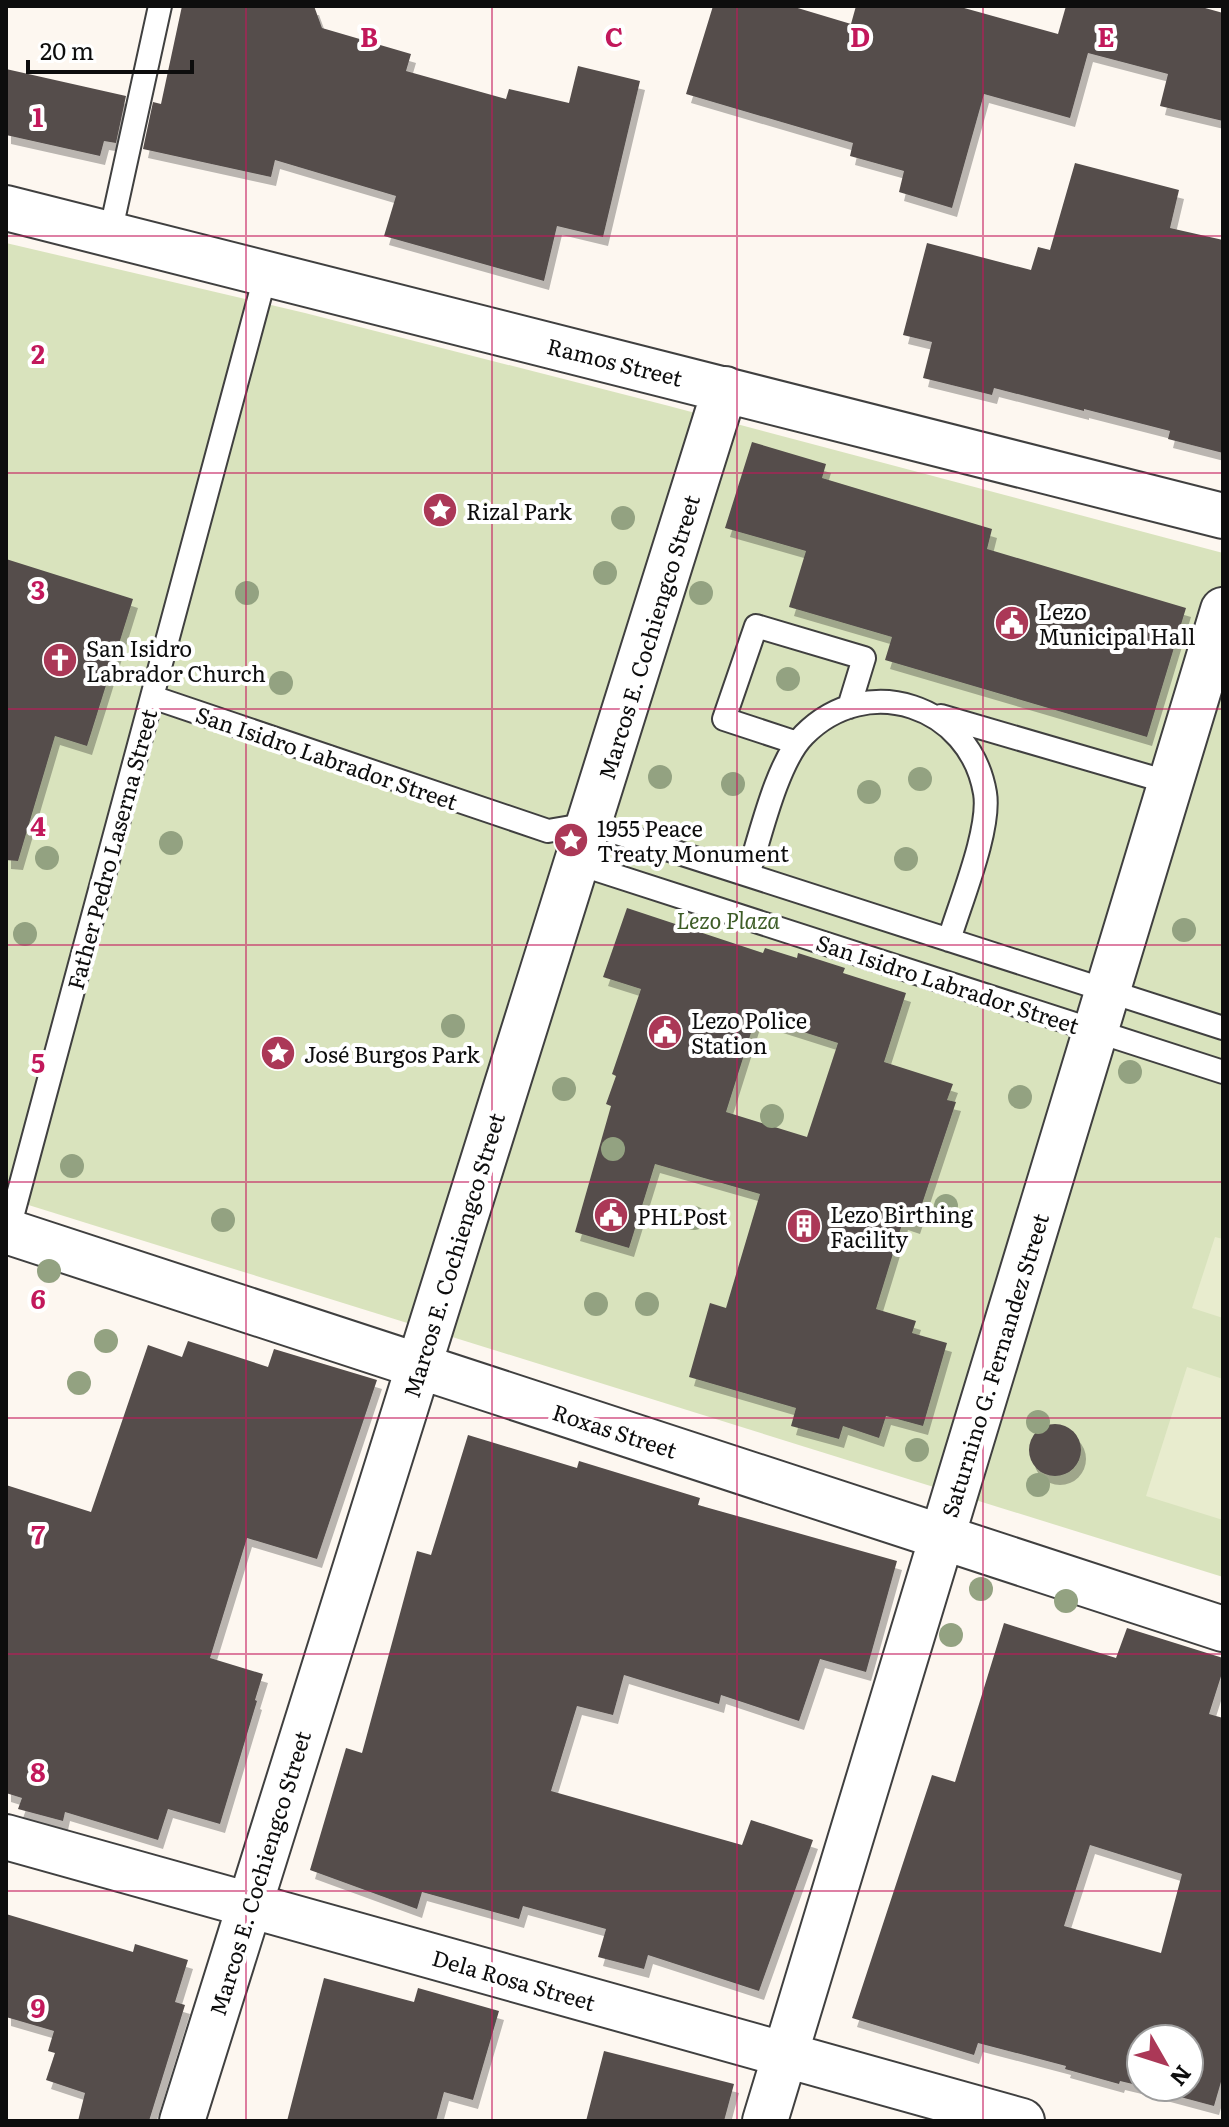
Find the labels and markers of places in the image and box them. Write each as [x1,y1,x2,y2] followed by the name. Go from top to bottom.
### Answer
[421,491,459,529] place icon: Rizal Park
[466,494,572,527] place label: Rizal Park
[1038,594,1195,652] place label: Lezo Municipal Hall
[993,604,1031,642] public building icon: Lezo Municipal Hall
[86,631,266,689] place label: San Isidro Labrador Church
[41,641,79,679] church icon: San Isidro Labrador Church
[597,811,789,869] place label: 1955 Peace Treaty Monument
[552,821,590,859] place icon: 1955 Peace Treaty Monument
[691,1003,807,1061] place label: Lezo Police Station
[646,1013,684,1051] public building icon: Lezo Police Station
[259,1034,297,1072] place icon: José Burgos Park
[304,1037,480,1070] place label: José Burgos Park
[592,1196,630,1234] public building icon: PHLPost
[830,1197,974,1255] place label: Lezo Birthing Facility
[637,1199,727,1232] place label: PHLPost
[785,1207,823,1245] building icon: Lezo Birthing Facility

